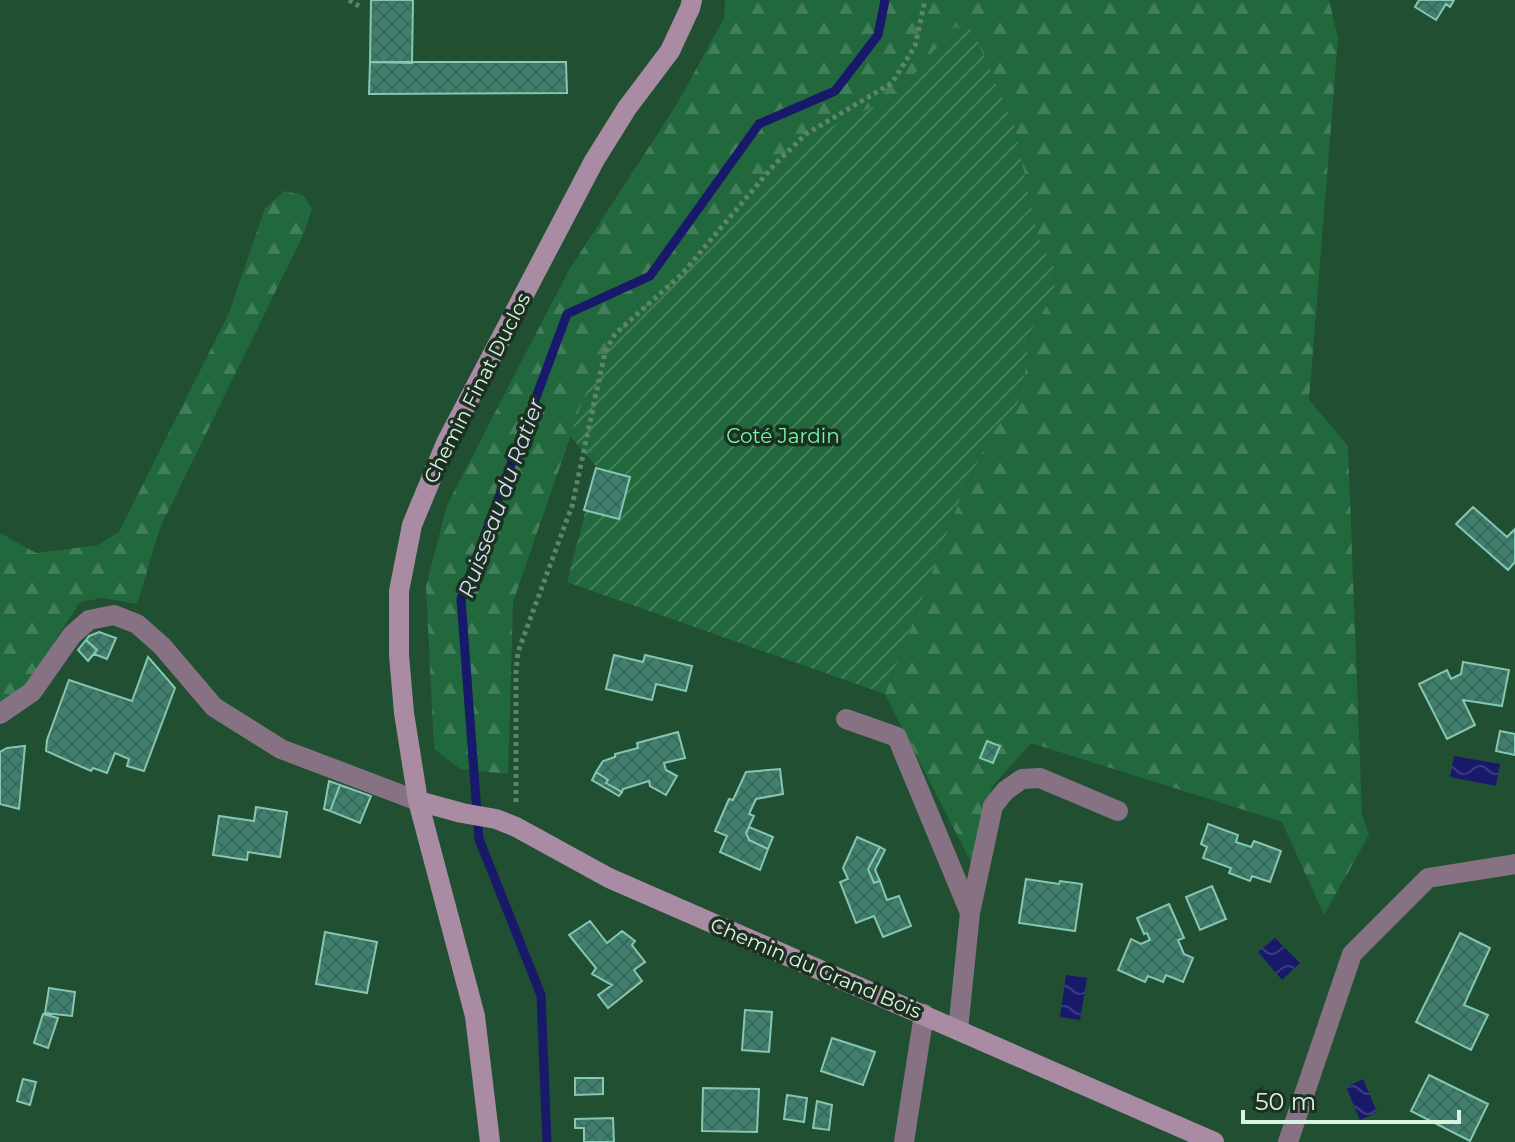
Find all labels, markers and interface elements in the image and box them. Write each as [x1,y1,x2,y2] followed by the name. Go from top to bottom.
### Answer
[419,289,536,487] street label: Chemin Finat Duclos
[452,394,550,601] water label: Ruisseau du Ratier
[726,424,840,448] park label: Coté Jardin
[707,913,925,1023] street label: Chemin du Grand Bois
[1243,1074,1459,1124] scale bar
[1255,1087,1316,1116] text: 50 m

